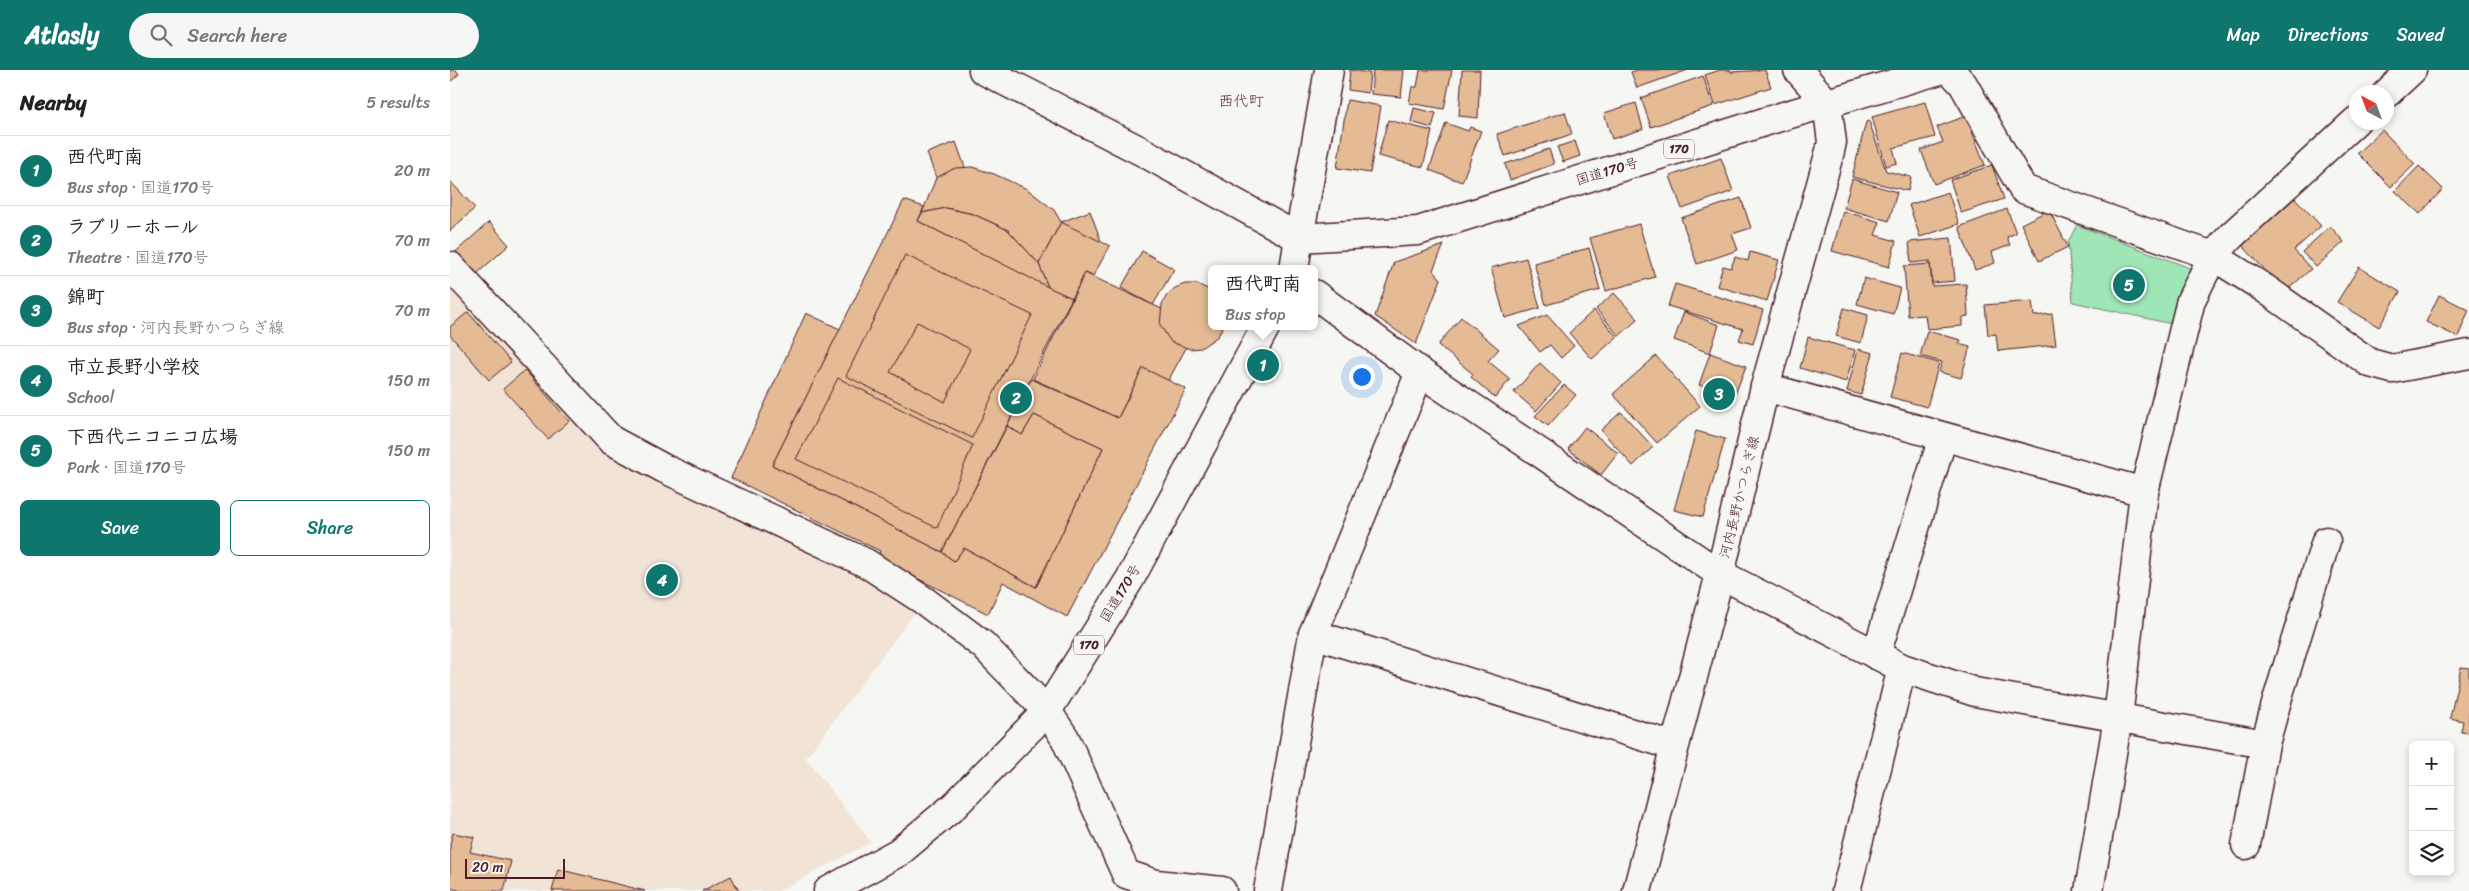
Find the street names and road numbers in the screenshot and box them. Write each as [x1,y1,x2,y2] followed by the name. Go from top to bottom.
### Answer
[1664,140,1694,158] road number: 170
[1572,150,1642,193] street label: 国道170号
[1712,433,1767,561] street label: 河内長野かつらぎ線
[1093,559,1148,627] street label: 国道170号
[1074,636,1104,654] road number: 170

